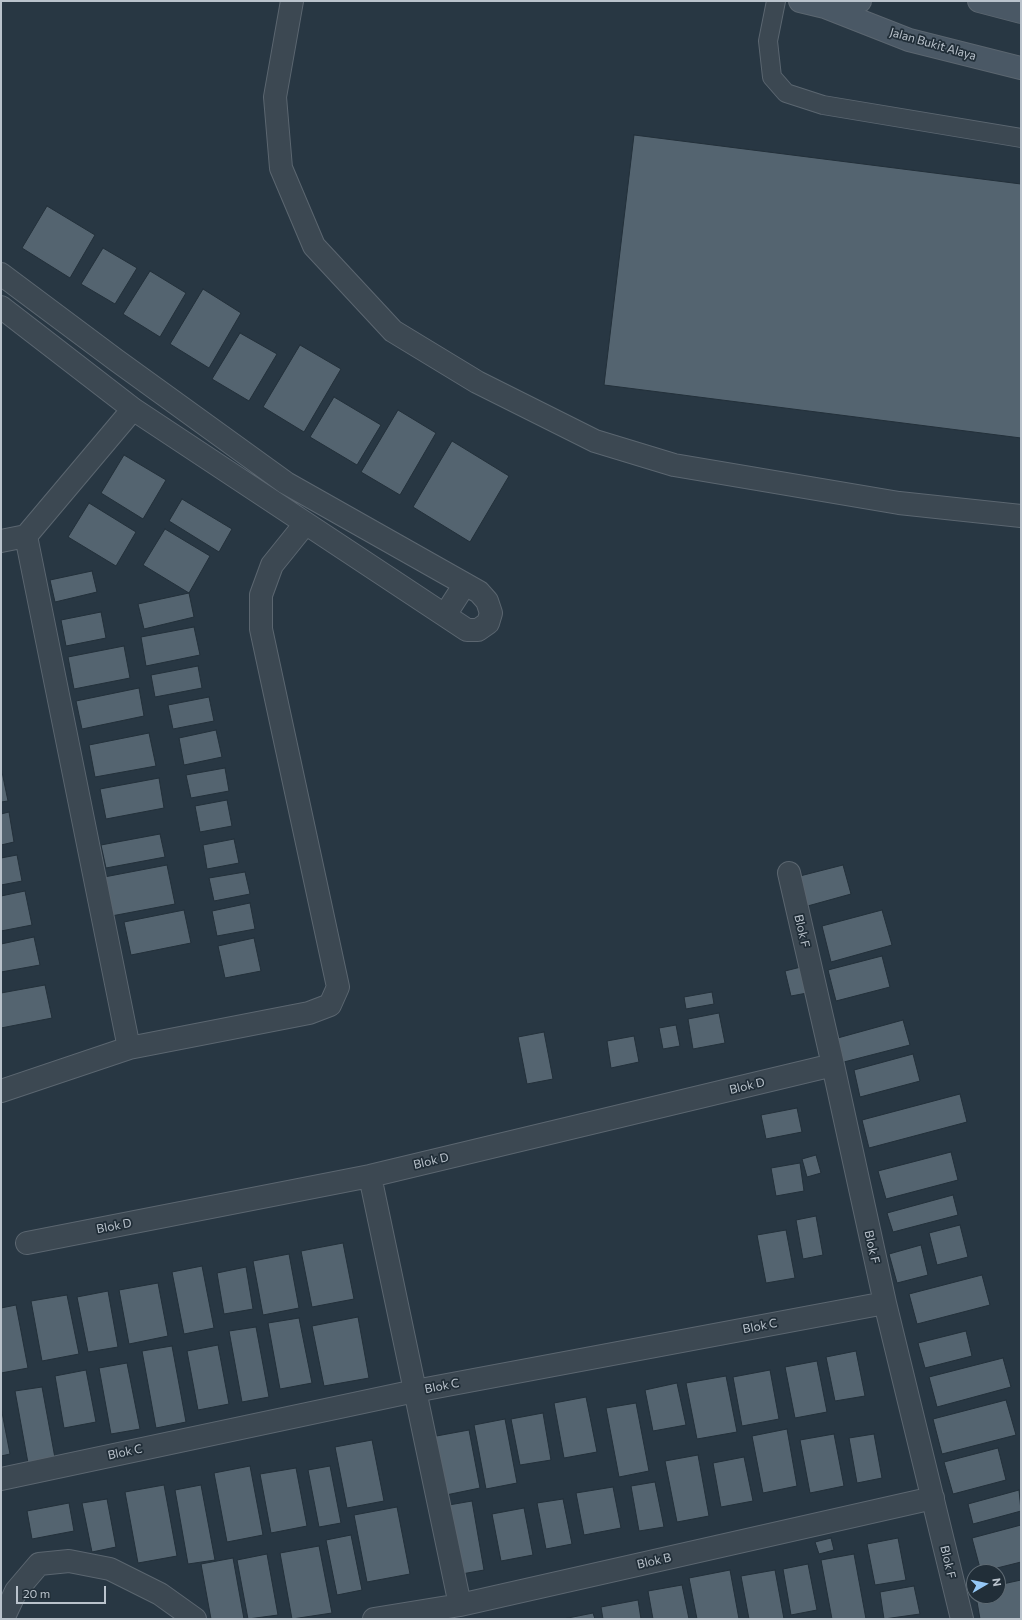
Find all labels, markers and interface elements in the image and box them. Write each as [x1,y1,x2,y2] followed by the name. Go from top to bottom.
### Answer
[888,25,978,63] street label: Jalan Bukit Alaya
[791,913,813,949] street label: Blok F
[728,1075,766,1097] street label: Blok D
[412,1150,450,1172] street label: Blok D
[95,1216,133,1236] street label: Blok D
[861,1229,883,1265] street label: Blok F
[741,1316,779,1336] street label: Blok C
[423,1376,461,1396] street label: Blok C
[106,1441,144,1463] street label: Blok C
[937,1544,959,1580] street label: Blok F
[636,1550,672,1572] street label: Blok B
[966,1564,1006,1604] north arrow
[990,1577,1004,1587] text: N
[18,1578,108,1604] scale bar
[23,1586,50,1600] text: 20 m

